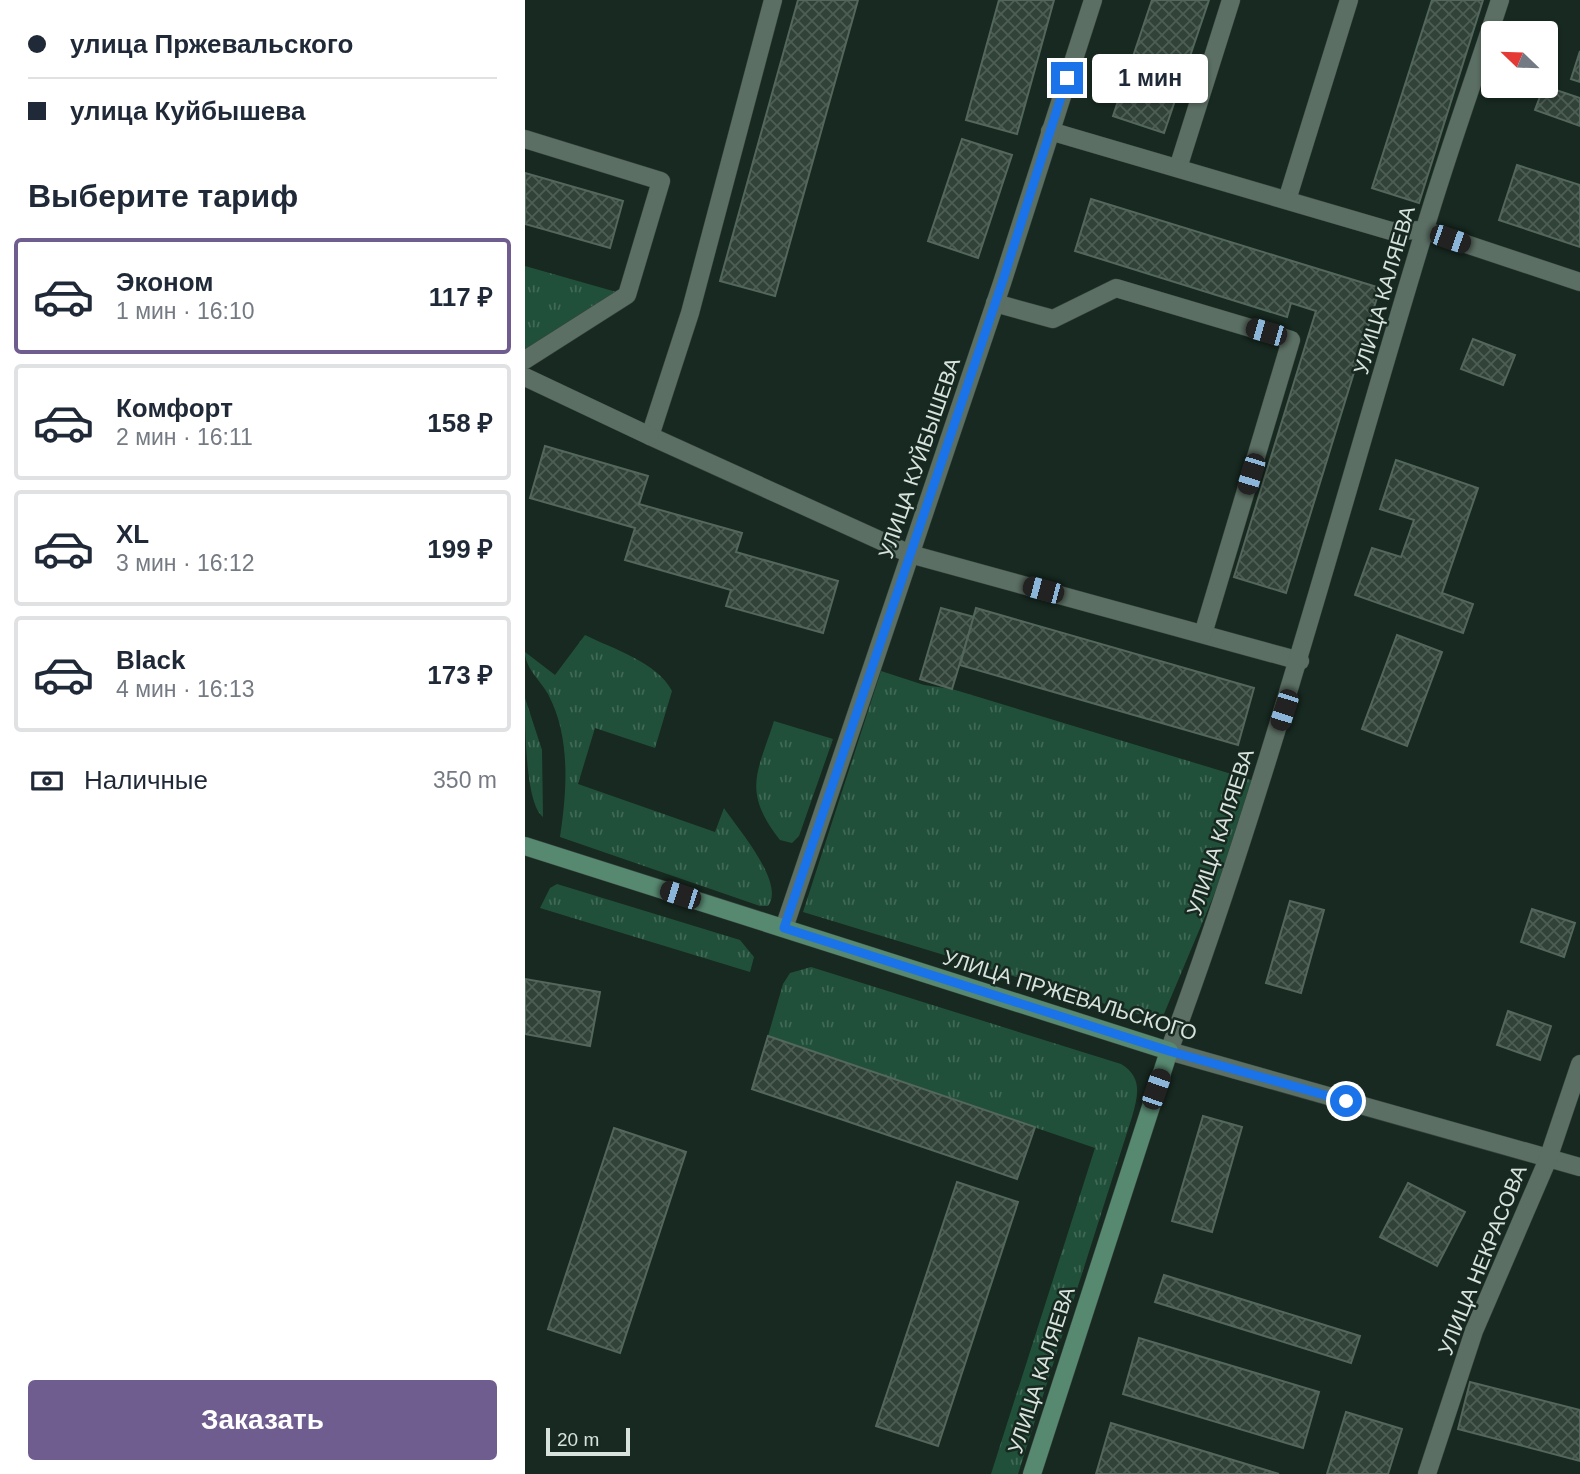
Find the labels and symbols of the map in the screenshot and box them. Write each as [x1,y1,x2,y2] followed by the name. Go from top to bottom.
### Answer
[1481,21,1557,98] north arrow
[1091,54,1207,102] callout: 1 мин
[1051,62,1083,94] route end
[1349,203,1419,377] street label: УЛИЦА КАЛЯЕВА
[1427,222,1474,256] car
[1243,316,1290,348] car
[874,355,964,561] street label: УЛИЦА КУЙБЫШЕВА
[1235,451,1268,497] car
[1020,574,1067,606] car
[1268,687,1301,733] car
[1182,746,1258,918] street label: УЛИЦА КАЛЯЕВА
[657,879,704,911] car
[940,945,1200,1045] street label: УЛИЦА ПРЖЕВАЛЬСКОГО
[1140,1066,1173,1112] car
[1330,1085,1362,1117] route start
[1433,1162,1531,1358] street label: УЛИЦА НЕКРАСОВА
[1003,1284,1079,1456] street label: УЛИЦА КАЛЯЕВА
[546,1425,630,1457] scale bar

